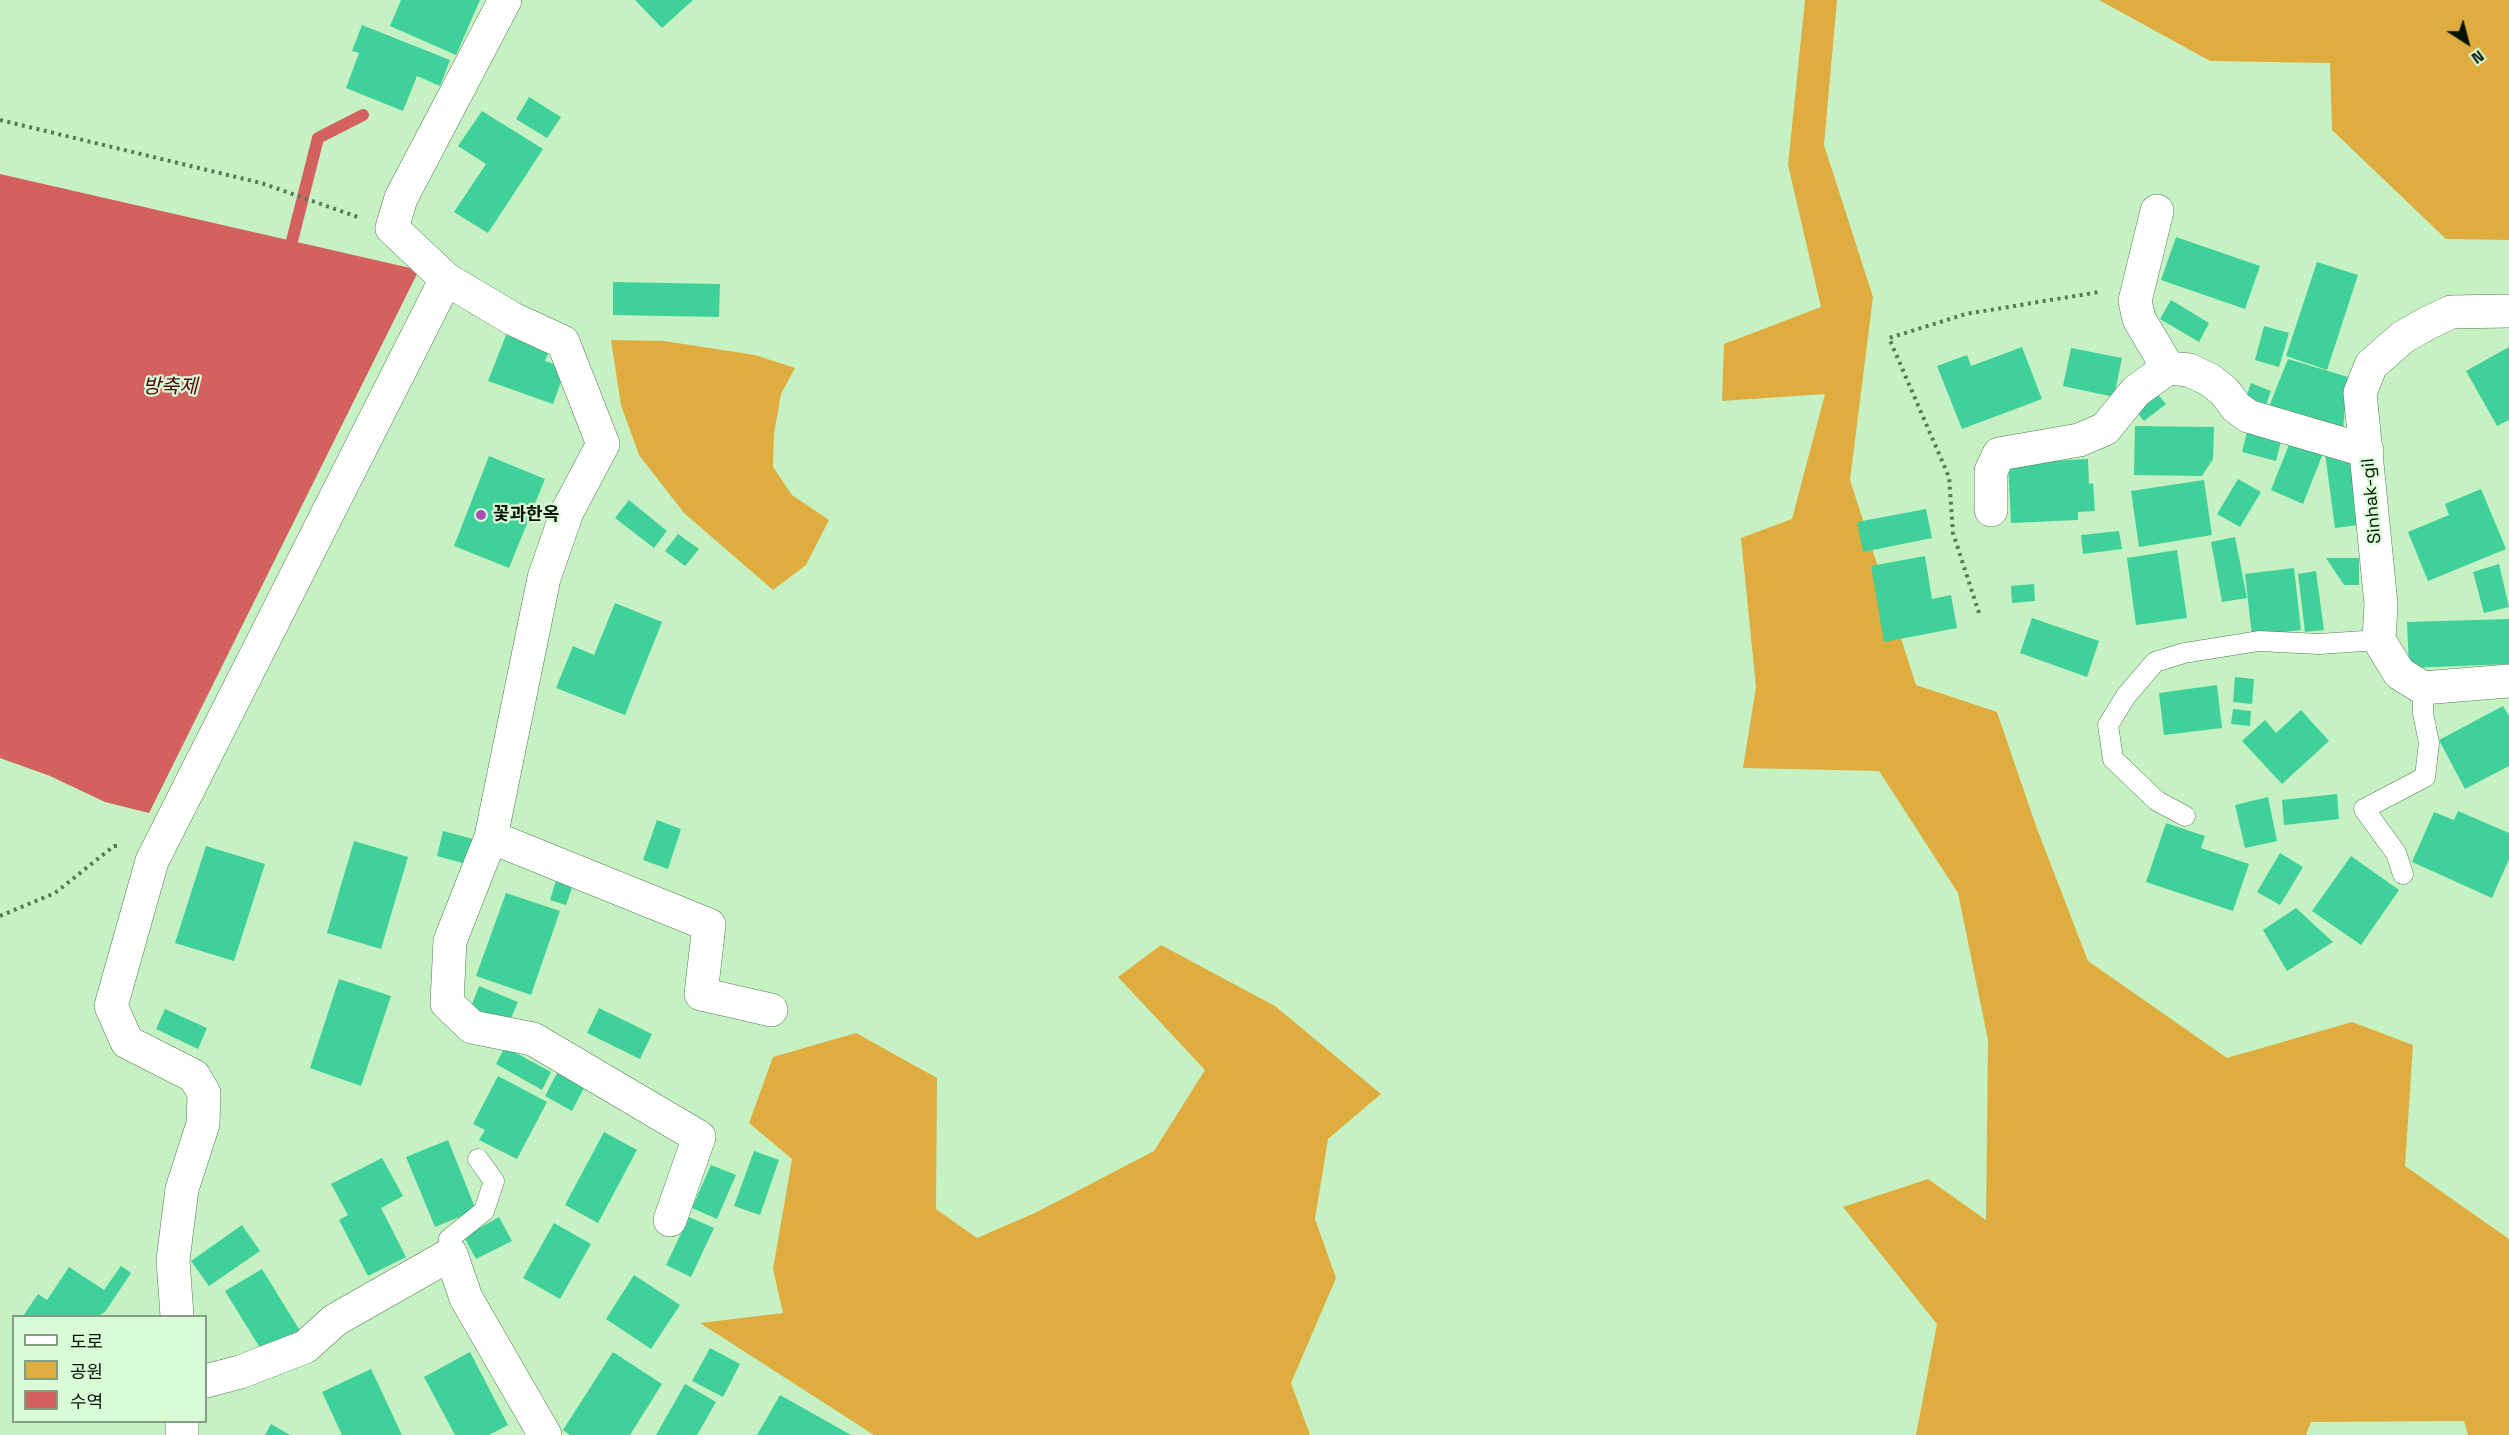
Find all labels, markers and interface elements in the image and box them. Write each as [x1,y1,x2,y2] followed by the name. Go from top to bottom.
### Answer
[2437,12,2497,72] north arrow
[2467,45,2488,69] text: N
[142,376,198,400] water label: 방축제
[2358,457,2386,545] street label: Sinhak-gil
[493,504,559,526] place label: 꽃과한옥
[474,508,488,522] marker: 꽃과한옥
[12,1315,207,1423] legend
[70,1330,103,1353] text: 도로
[70,1360,103,1383] text: 공원
[70,1390,103,1413] text: 수역

